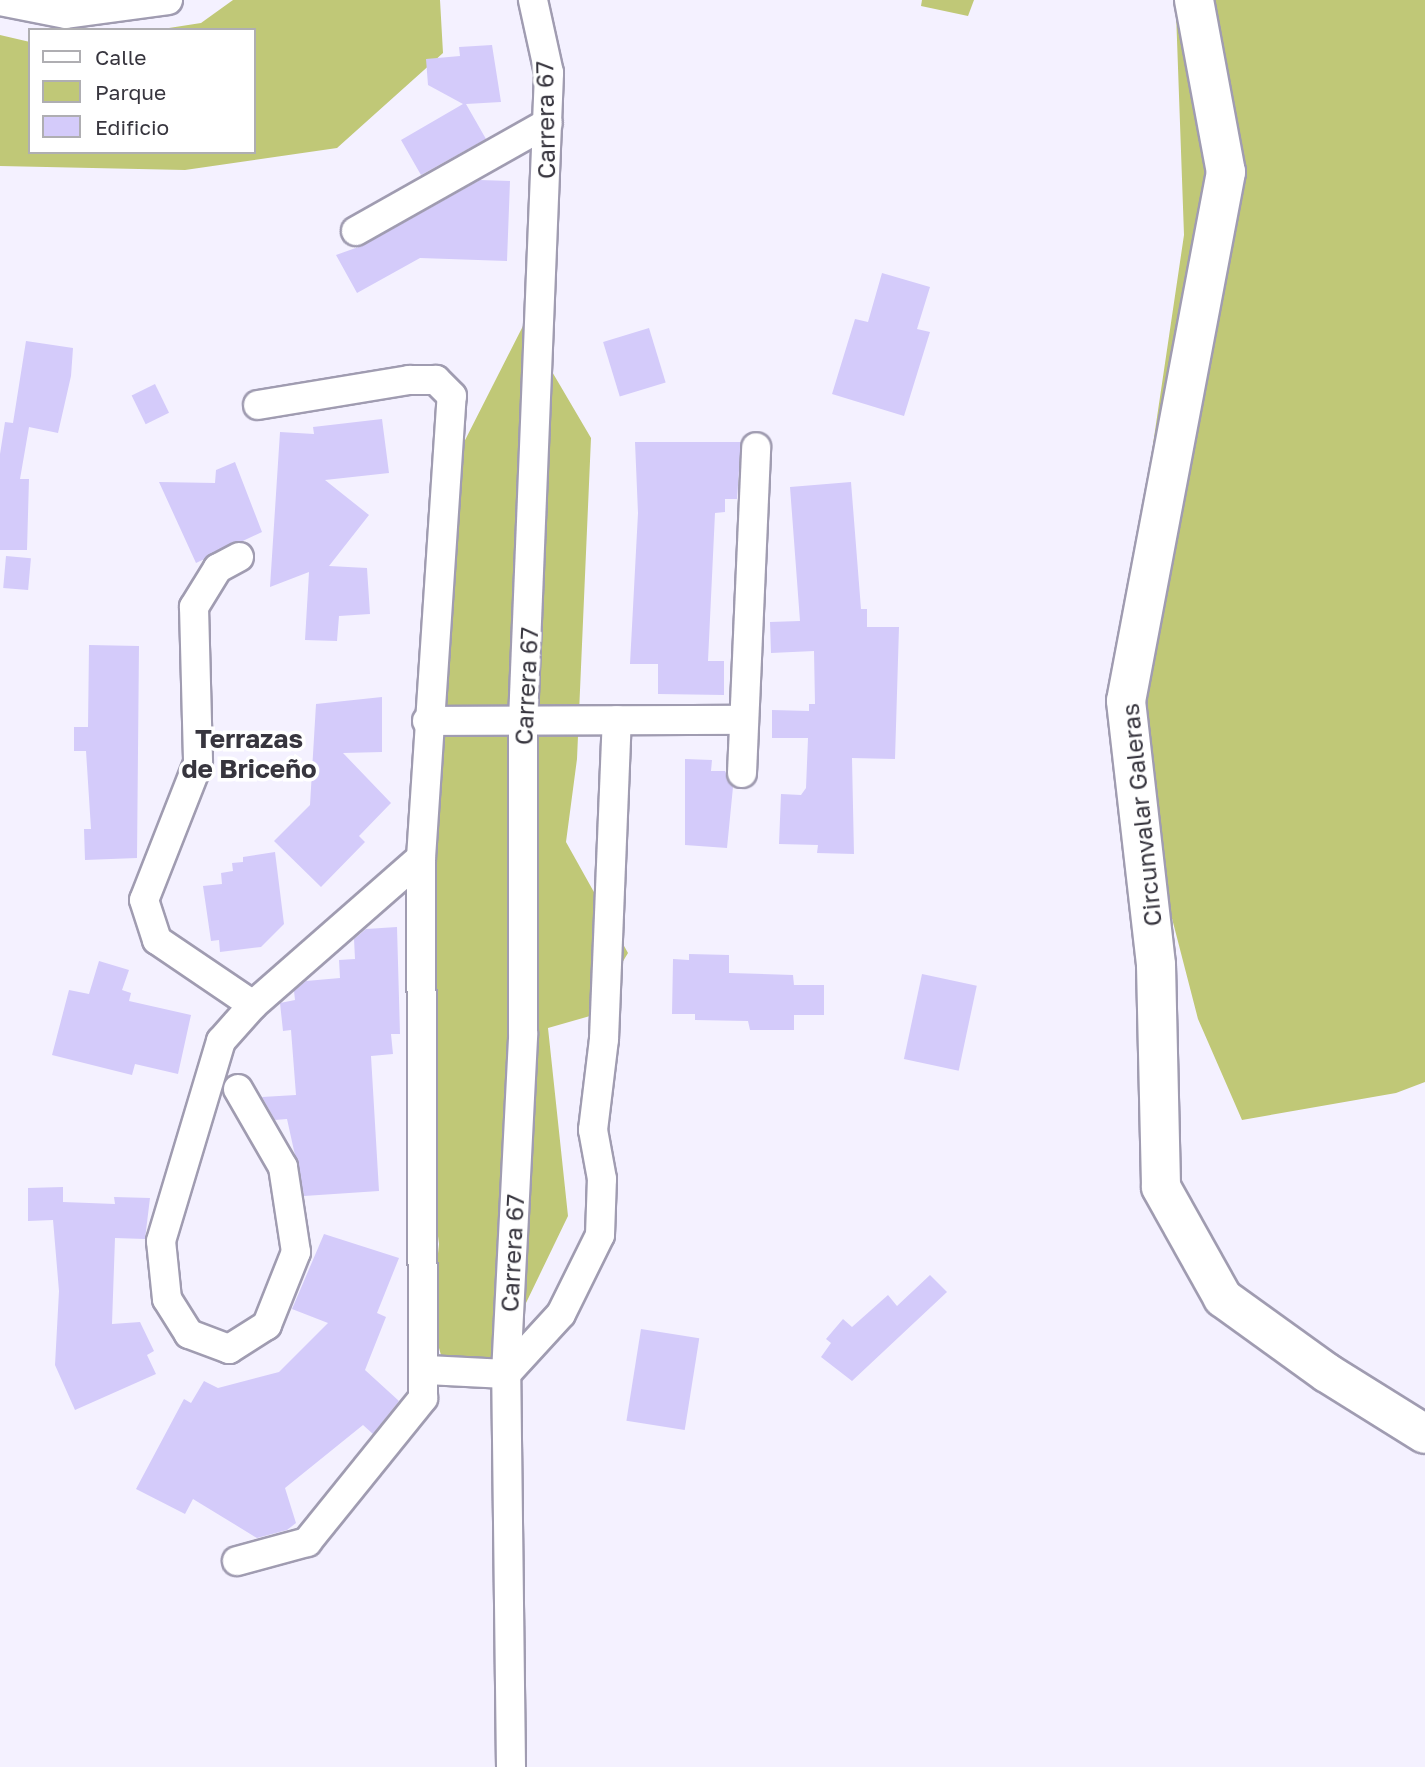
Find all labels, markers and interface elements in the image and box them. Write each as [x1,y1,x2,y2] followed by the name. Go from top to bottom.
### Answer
[28,28,256,154] legend
[95,44,147,70] text: Calle
[530,61,560,179] street label: Carrera 67
[95,79,166,105] text: Parque
[95,114,169,140] text: Edificio
[509,626,543,746] street label: Carrera 67
[1115,702,1167,928] street label: Circunvalar Galeras
[181,723,317,784] district label: Terrazas de Briceño
[495,1193,529,1313] street label: Carrera 67

